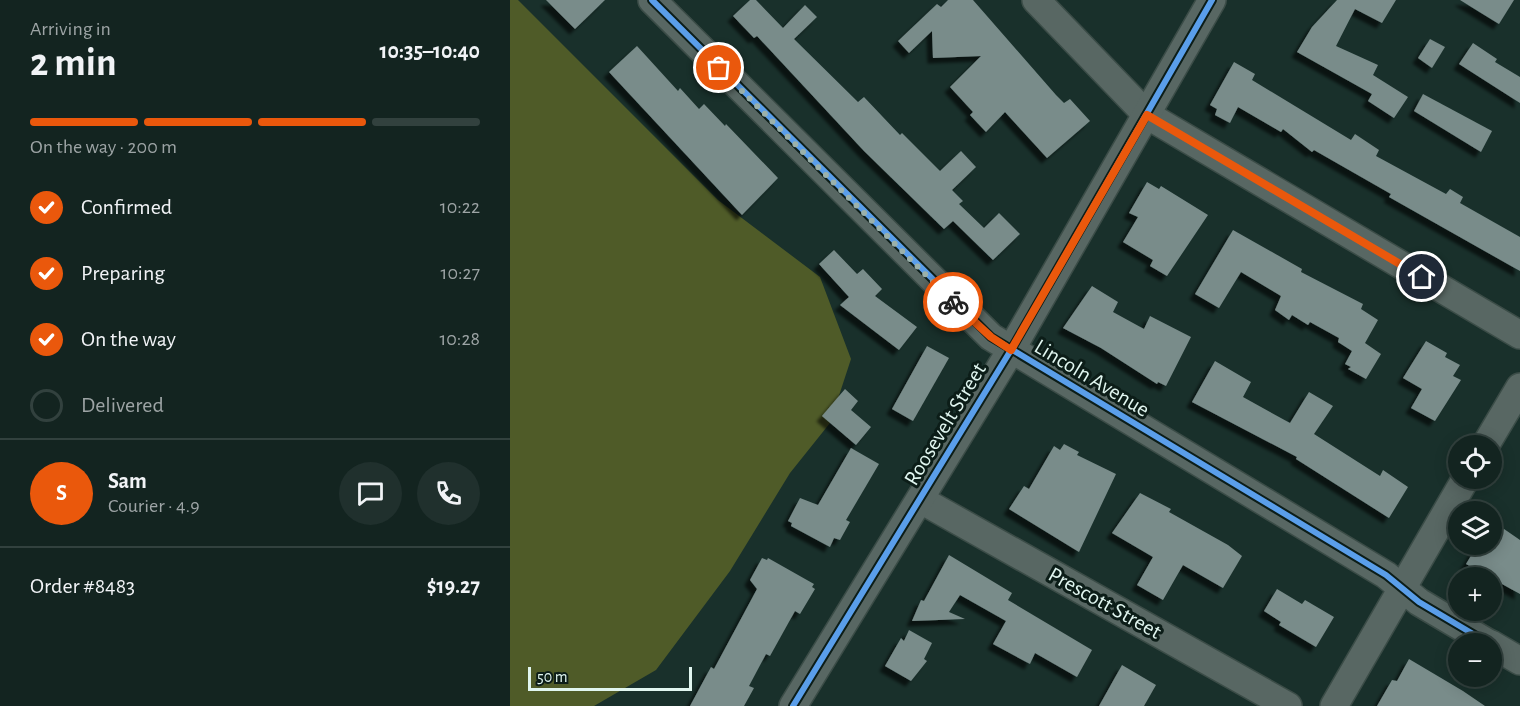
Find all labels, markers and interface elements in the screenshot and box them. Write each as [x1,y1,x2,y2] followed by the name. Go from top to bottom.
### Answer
[30,19,111,39] text: Arriving in
[380,40,480,62] text: 10:35–10:40
[693,42,744,93] pin
[30,44,117,83] text: 2 min
[702,51,735,84] icon: bag
[30,137,177,157] text: On the way · 200 m
[30,191,63,224] icon: check
[81,196,172,218] text: Confirmed
[440,197,480,217] text: 10:22
[1396,251,1447,302] pin
[30,257,63,290] icon: check
[1405,260,1438,293] icon: home
[81,262,165,284] text: Preparing
[441,263,480,283] text: 10:27
[923,272,983,332] courier
[937,286,970,319] icon: bike
[30,323,63,356] icon: check
[81,328,176,350] text: On the way
[439,329,480,349] text: 10:28
[1031,335,1153,421] street label: Lincoln Avenue
[900,359,990,489] street label: Roosevelt Street
[81,394,164,416] text: Delivered
[1448,435,1502,687] map controls
[1448,435,1502,489] button: locate
[339,462,402,525] button: chat
[417,462,480,525] button: phone
[108,470,147,492] text: Sam
[56,482,67,504] text: S
[108,496,200,516] text: Courier · 4.9
[1448,501,1502,555] button: layers
[1045,563,1165,643] street label: Prescott Street
[1448,567,1502,621] button: +
[30,575,135,597] text: Order #8483
[427,575,480,597] text: $19.27
[1448,633,1502,687] button: −
[528,664,692,692] scale bar
[537,669,568,685] text: 50 m

